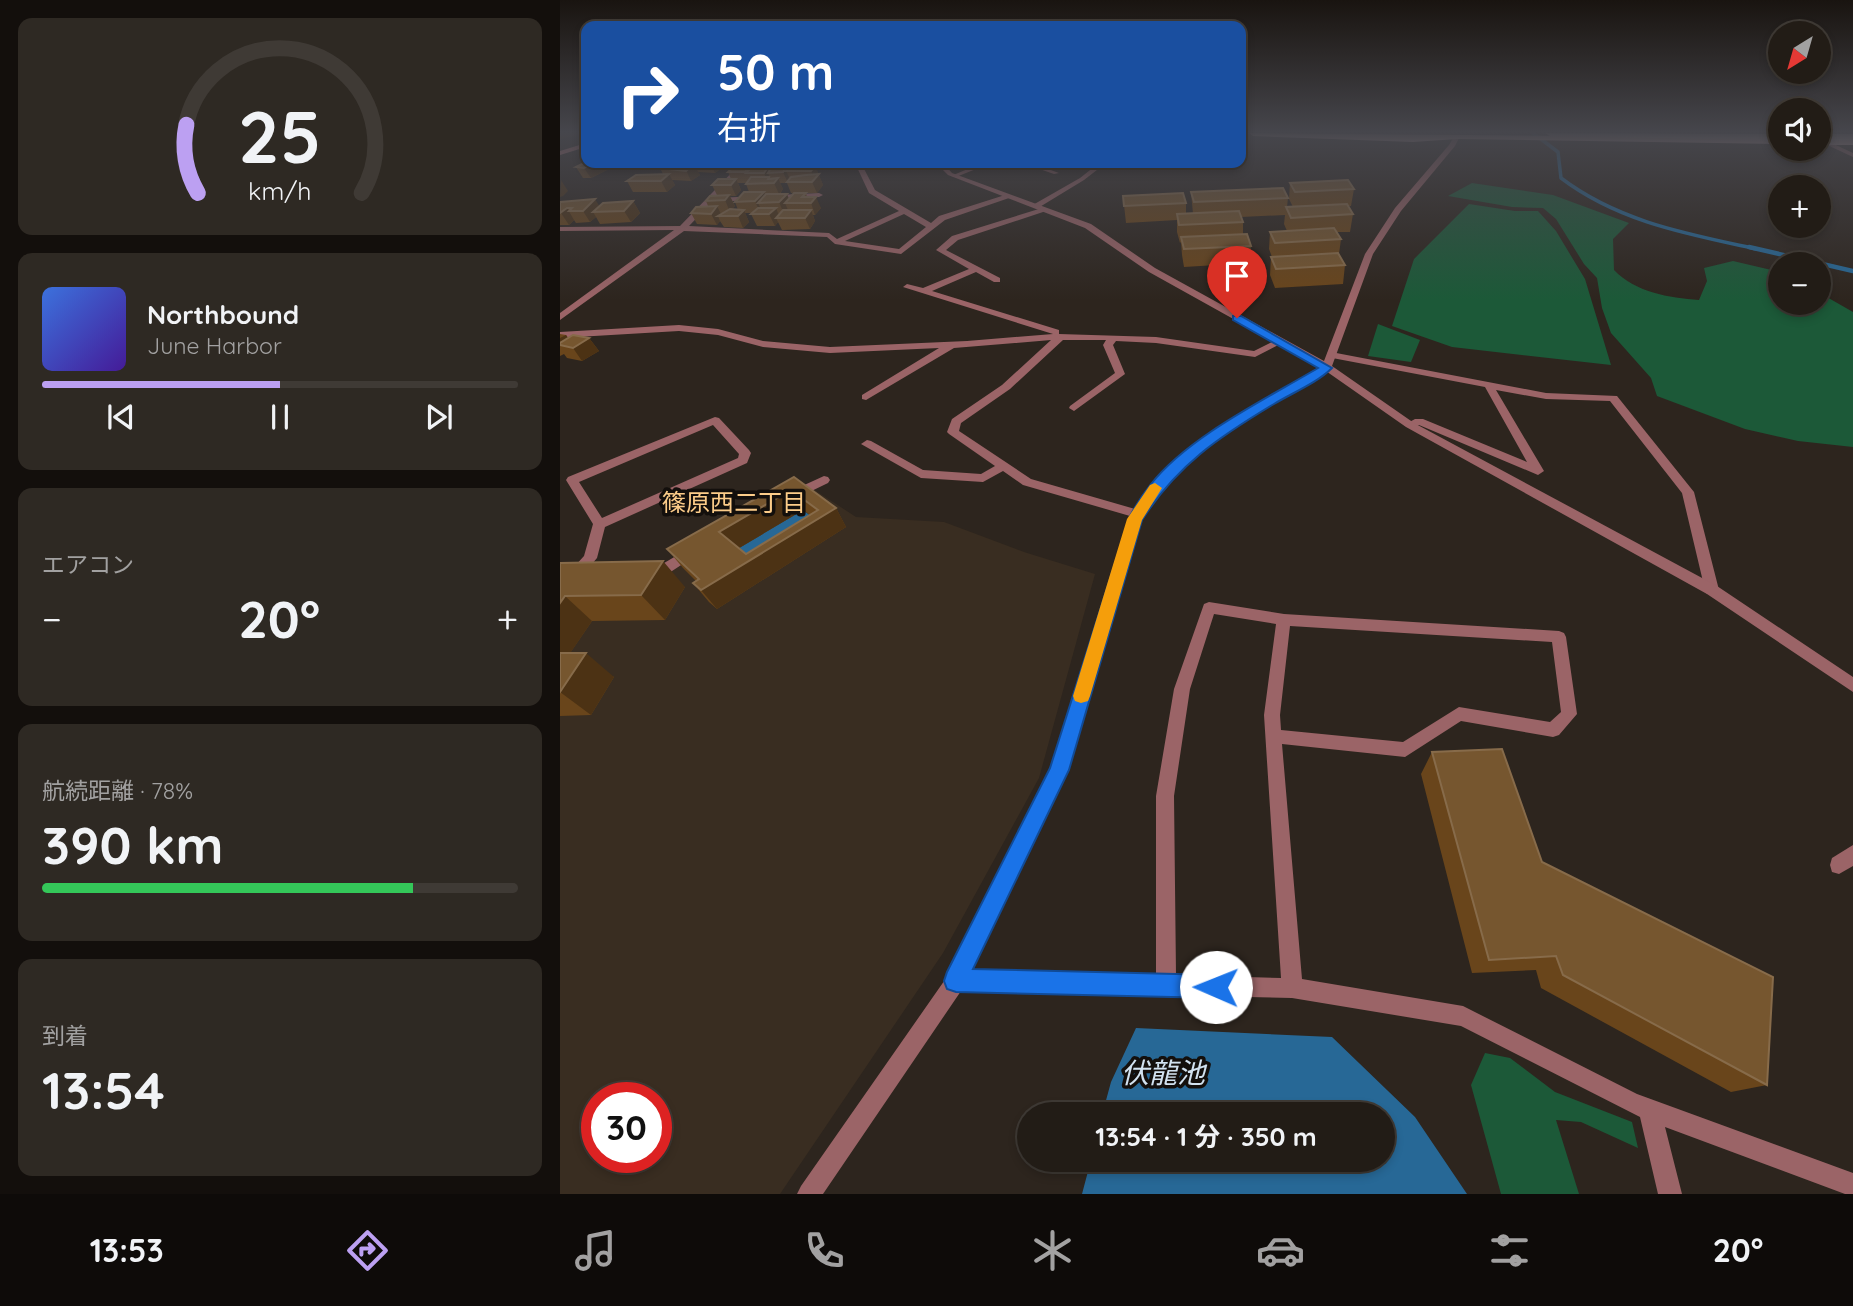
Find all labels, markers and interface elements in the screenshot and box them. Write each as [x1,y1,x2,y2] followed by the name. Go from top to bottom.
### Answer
[1768,21,1830,84] north arrow
[1768,21,1831,315] map controls
[717,41,834,102] text: 50 m
[602,49,693,140] icon: right
[238,90,322,181] text: 25
[1768,98,1831,161] button: sound
[717,107,781,147] text: 右折
[248,174,312,205] text: km/h
[1768,175,1831,238] button: +
[1207,246,1267,318] pin
[1768,252,1831,315] button: −
[1218,257,1256,295] icon: arrive
[147,298,299,331] text: Northbound
[147,331,282,360] text: June Harbor
[102,398,140,436] icon: previous
[261,398,299,436] icon: pause
[420,398,458,436] icon: next
[662,487,806,517] district label: 篠原西二丁目
[42,550,134,579] text: エアコン
[238,586,320,651] text: 20°
[42,595,62,643] text: −
[497,595,518,643] text: +
[42,776,193,805] text: 航続距離 · 78%
[42,812,223,877] text: 390 km
[1179,950,1253,1024] position arrow
[42,1021,88,1050] text: 到着
[1121,1055,1208,1090] water label: 伏龍池
[42,1057,165,1122] text: 13:54
[581,1082,672,1173] speed limit sign: 30
[1095,1120,1317,1153] text: 13:54 · 1 分 · 350 m
[343,1226,392,1275] icon: directions
[571,1226,620,1275] icon: music
[800,1226,849,1275] icon: phone
[1028,1226,1077,1275] icon: climate
[1256,1226,1305,1275] icon: car
[1485,1226,1534,1275] icon: filters
[90,1230,164,1270] text: 13:53
[1713,1230,1763,1270] text: 20°

